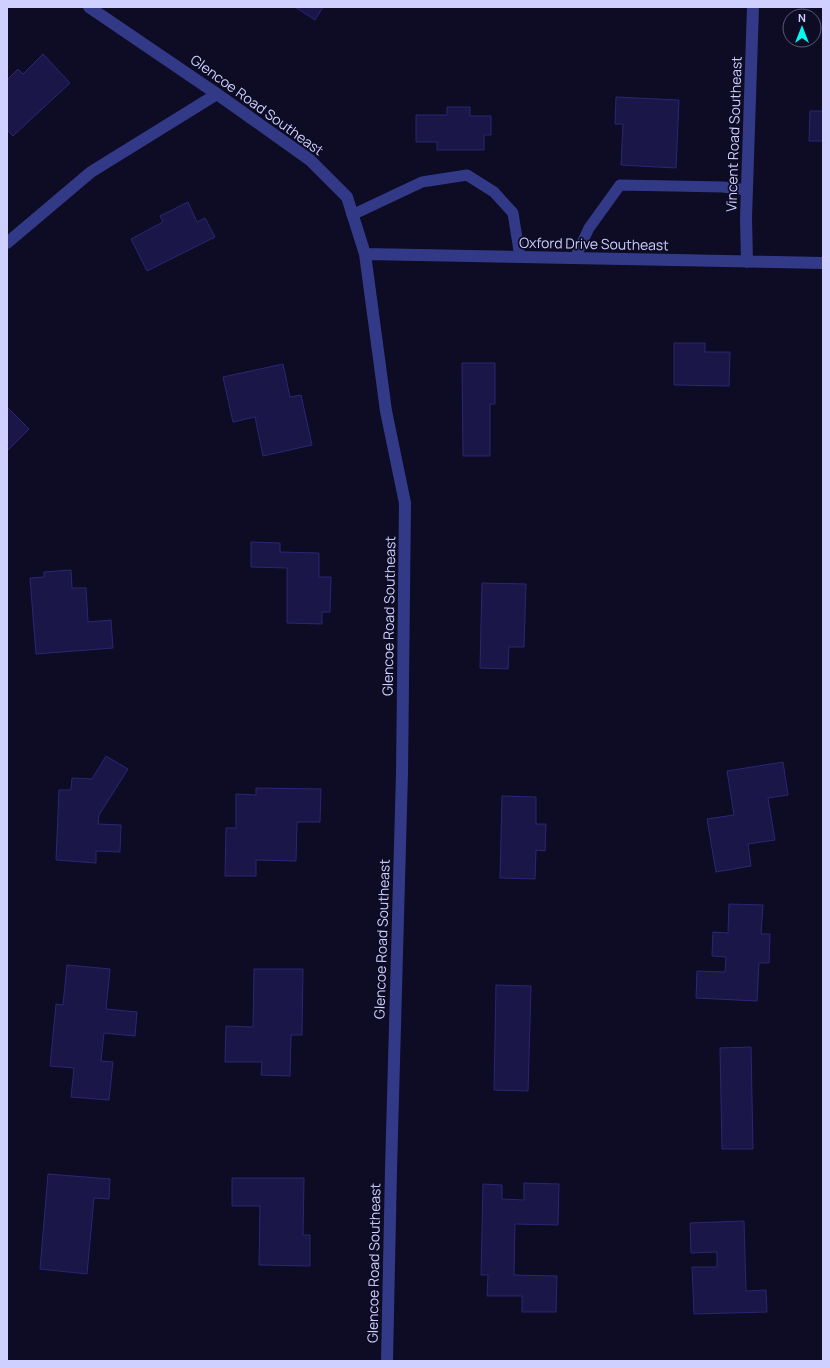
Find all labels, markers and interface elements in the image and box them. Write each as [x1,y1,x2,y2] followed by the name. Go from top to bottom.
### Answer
[782,8,822,48] north arrow
[798,10,806,25] text: N
[187,50,328,160] street label: Glencoe Road Southeast
[721,55,746,212] street label: Vincent Road Southeast
[519,233,669,254] street label: Oxford Drive Southeast
[378,535,399,696] street label: Glencoe Road Southeast
[369,858,394,1019] street label: Glencoe Road Southeast
[363,1182,384,1343] street label: Glencoe Road Southeast

